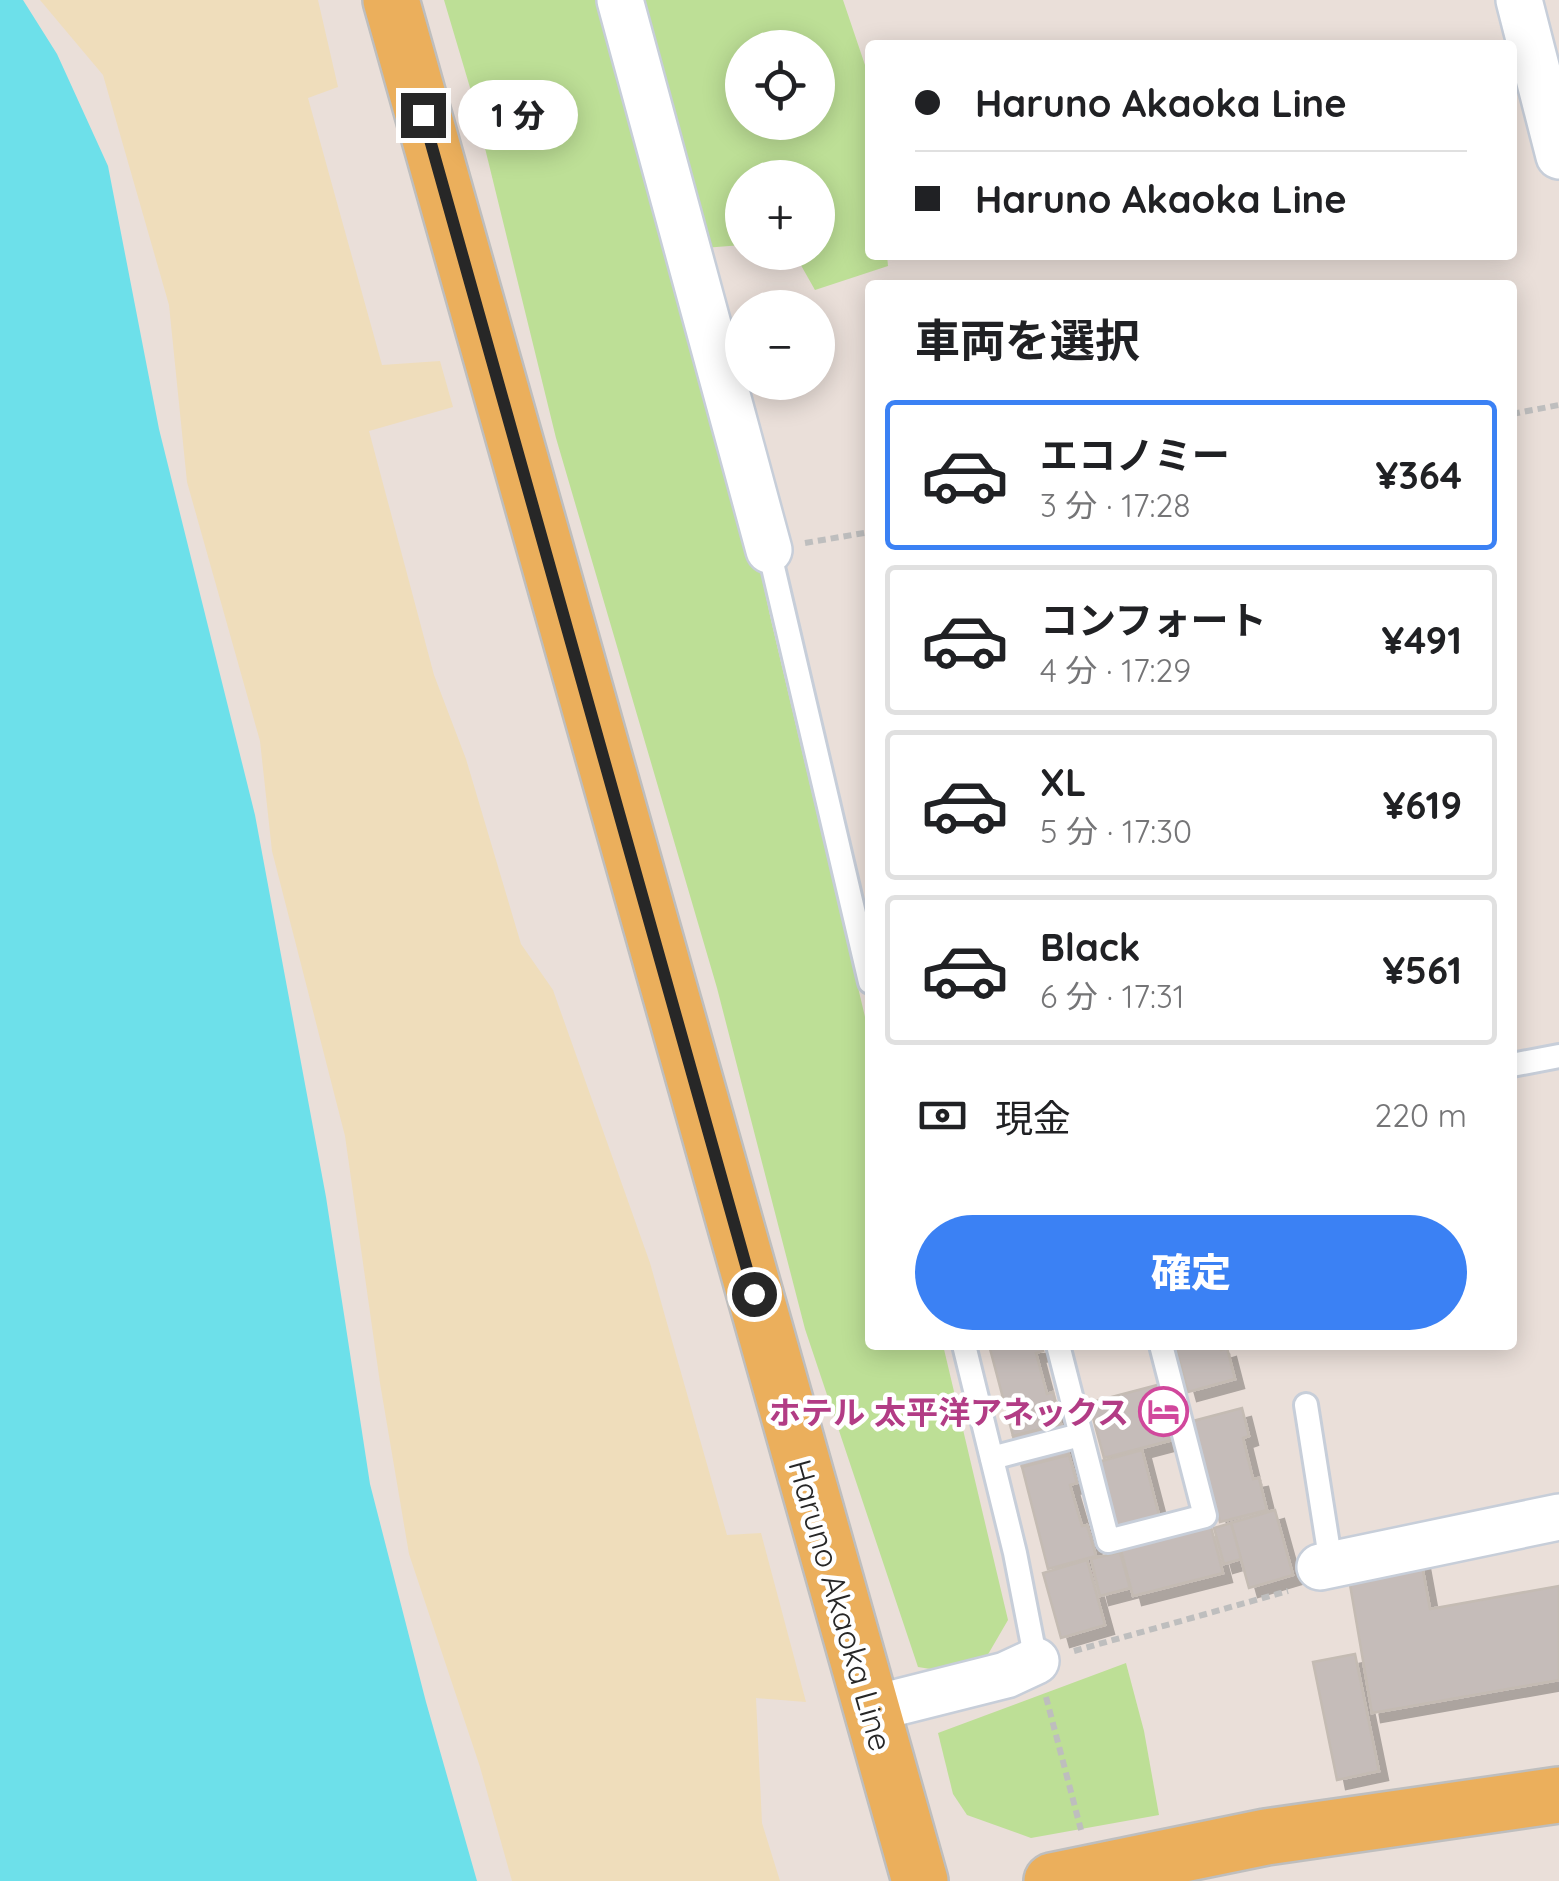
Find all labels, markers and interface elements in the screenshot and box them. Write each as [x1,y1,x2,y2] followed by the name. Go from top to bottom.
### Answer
[725,30,835,400] map controls
[725,30,835,140] button: locate
[975,79,1347,127] text: Haruno Akaoka Line
[458,80,578,150] callout: 1 分
[401,93,446,138] route end
[491,95,545,135] text: 1 分
[725,160,835,270] button: +
[975,175,1347,223] text: Haruno Akaoka Line
[725,290,835,400] button: −
[915,312,1140,368] text: 車両を選択
[920,430,1010,520] icon: car
[1040,431,1230,479] text: エコノミー
[1376,451,1462,499] text: ¥364
[1040,485,1190,525] text: 3 分 · 17:28
[920,595,1010,685] icon: car
[1040,596,1267,644] text: コンフォート
[1381,616,1462,664] text: ¥491
[1040,650,1191,690] text: 4 分 · 17:29
[1040,758,1086,806] text: XL
[920,760,1010,850] icon: car
[1383,781,1462,829] text: ¥619
[1040,811,1192,851] text: 5 分 · 17:30
[1040,923,1140,971] text: Black
[920,925,1010,1015] icon: car
[1382,946,1462,994] text: ¥561
[1040,976,1185,1016] text: 6 分 · 17:31
[915,1088,970,1143] icon: cash
[995,1094,1071,1142] text: 現金
[1375,1095,1467,1135] text: 220 m
[915,1215,1467,1330] button: 確定
[732,1272,777,1317] route start
[1138,1386,1190,1438] hotel icon: ホテル 太平洋アネックス
[769,1392,1129,1432] place label: ホテル 太平洋アネックス
[780,1455,902,1755] street label: Haruno Akaoka Line

